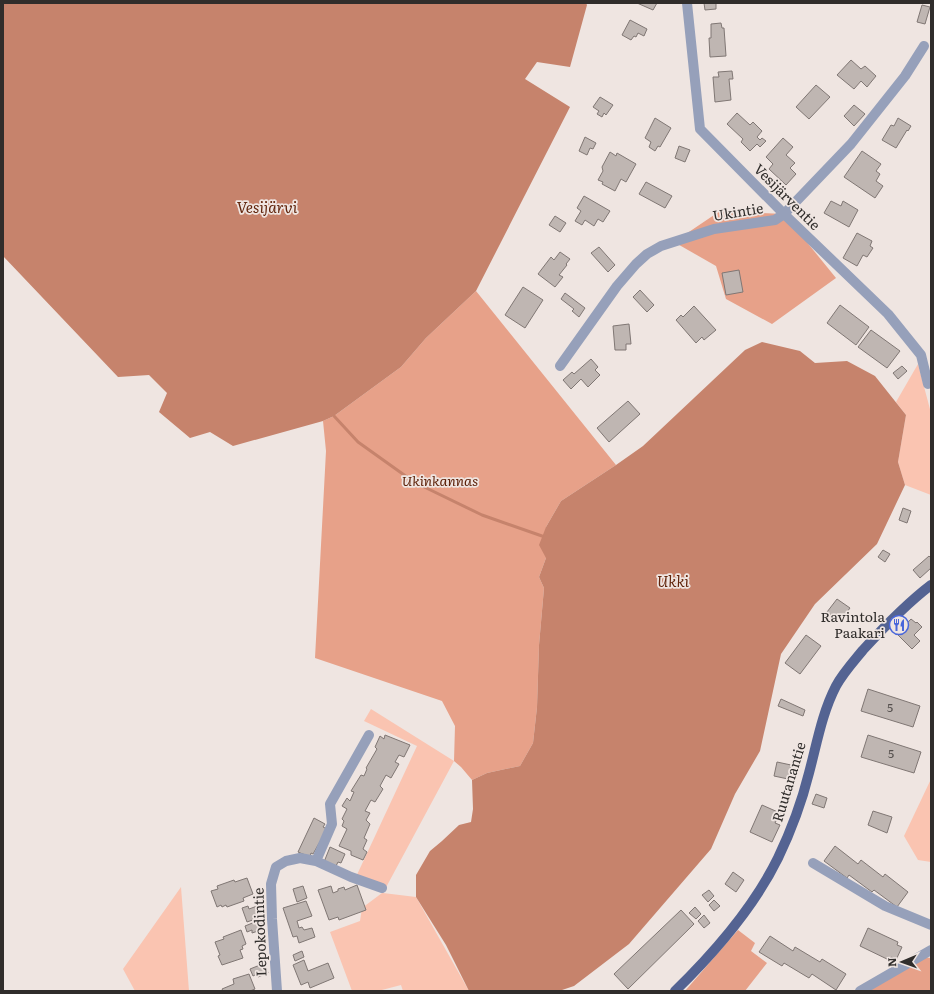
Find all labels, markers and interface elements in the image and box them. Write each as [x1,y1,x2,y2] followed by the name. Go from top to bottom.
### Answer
[750,159,825,234] street label: Vesijärventie
[237,195,298,218] water label: Vesijärvi
[711,197,765,225] street label: Ukintie
[402,470,478,490] park label: Ukinkannas
[657,569,689,592] water label: Ukki
[820,606,885,642] place label: Ravintola Paakari
[888,614,910,636] restaurant icon: Ravintola Paakari
[887,698,893,716] house number: 5
[766,739,810,824] street label: Ruutanantie
[888,744,894,762] house number: 5
[247,887,271,977] street label: Lepokodintie
[882,942,922,982] north arrow
[883,957,899,967] text: N

